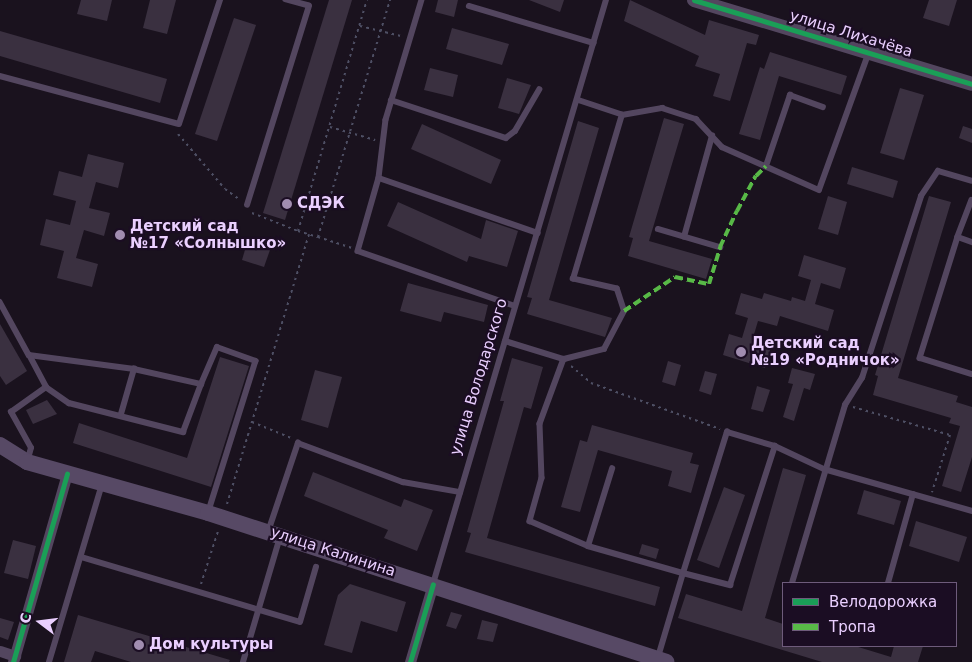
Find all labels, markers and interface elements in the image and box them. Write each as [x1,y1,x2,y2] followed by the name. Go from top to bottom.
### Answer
[787,7,915,61] street label: улица Лихачёва
[297,195,345,213] place label: СДЭК
[281,198,293,210] marker: СДЭК
[130,217,286,252] place label: Детский сад №17 «Солнышко»
[114,229,126,241] marker: Детский сад №17 «Солнышко»
[447,296,511,458] street label: улица Володарского
[751,334,900,369] place label: Детский сад №19 «Родничок»
[735,346,747,358] marker: Детский сад №19 «Родничок»
[268,523,398,581] street label: улица Калинина
[782,582,957,647] legend
[829,593,937,611] text: Велодорожка
[15,597,65,647] north arrow
[16,611,35,625] text: С
[829,618,876,636] text: Тропа
[149,636,273,654] place label: Дом культуры
[133,639,145,651] marker: Дом культуры

